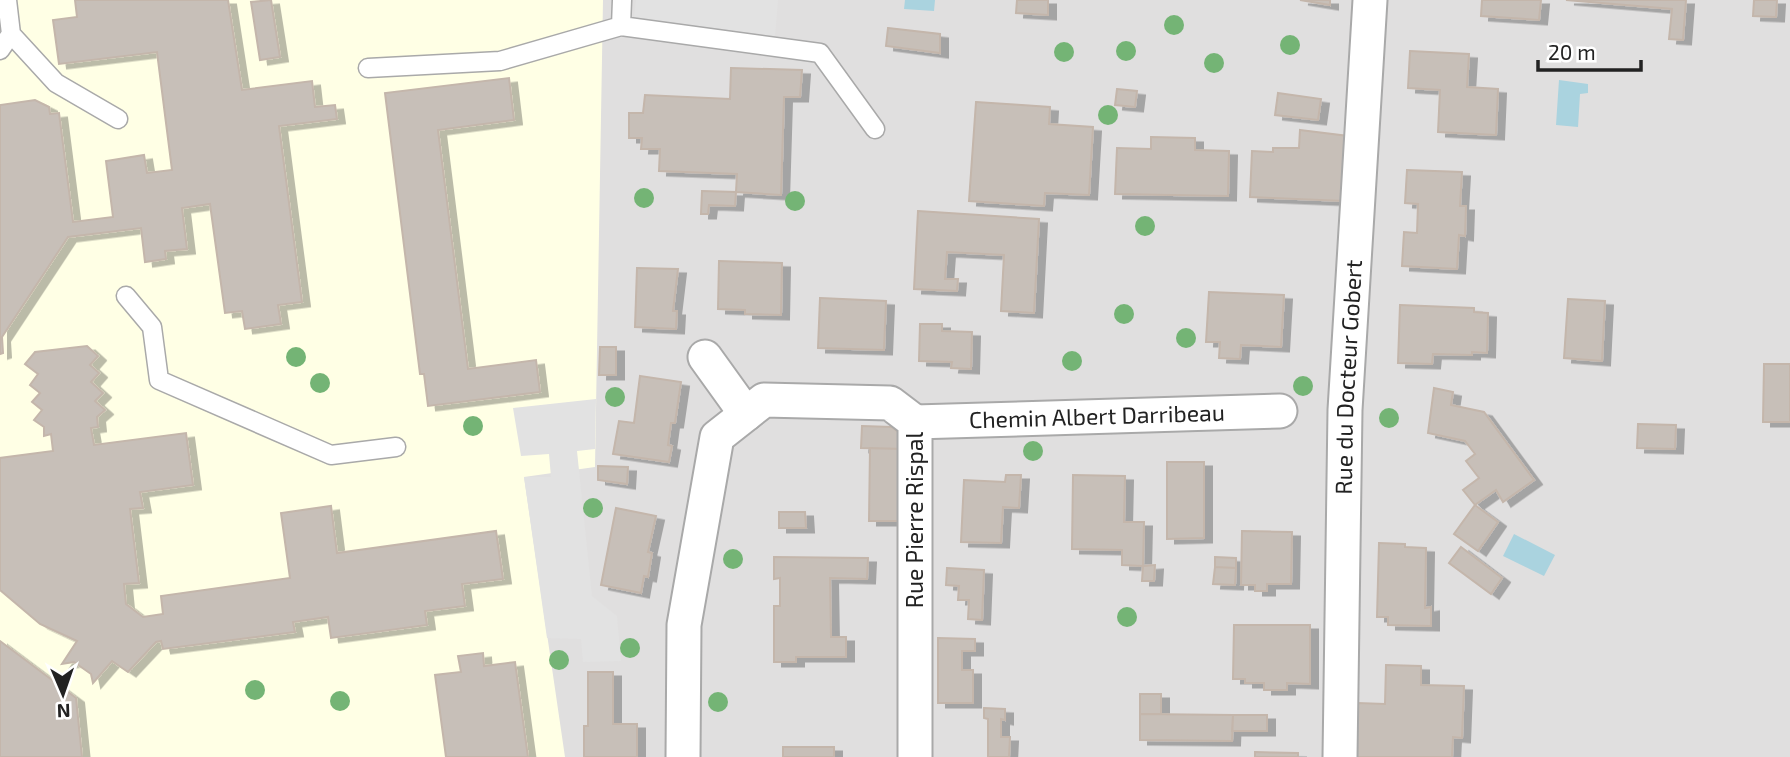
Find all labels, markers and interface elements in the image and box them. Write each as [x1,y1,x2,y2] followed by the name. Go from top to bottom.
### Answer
[1538,28,1641,72] scale bar
[1548,39,1596,64] text: 20 m
[1329,259,1367,495] street label: Rue du Docteur Gobert
[969,398,1225,433] street label: Chemin Albert Darribeau
[900,432,928,608] street label: Rue Pierre Rispal
[28,659,98,729] north arrow
[56,700,71,723] text: N

